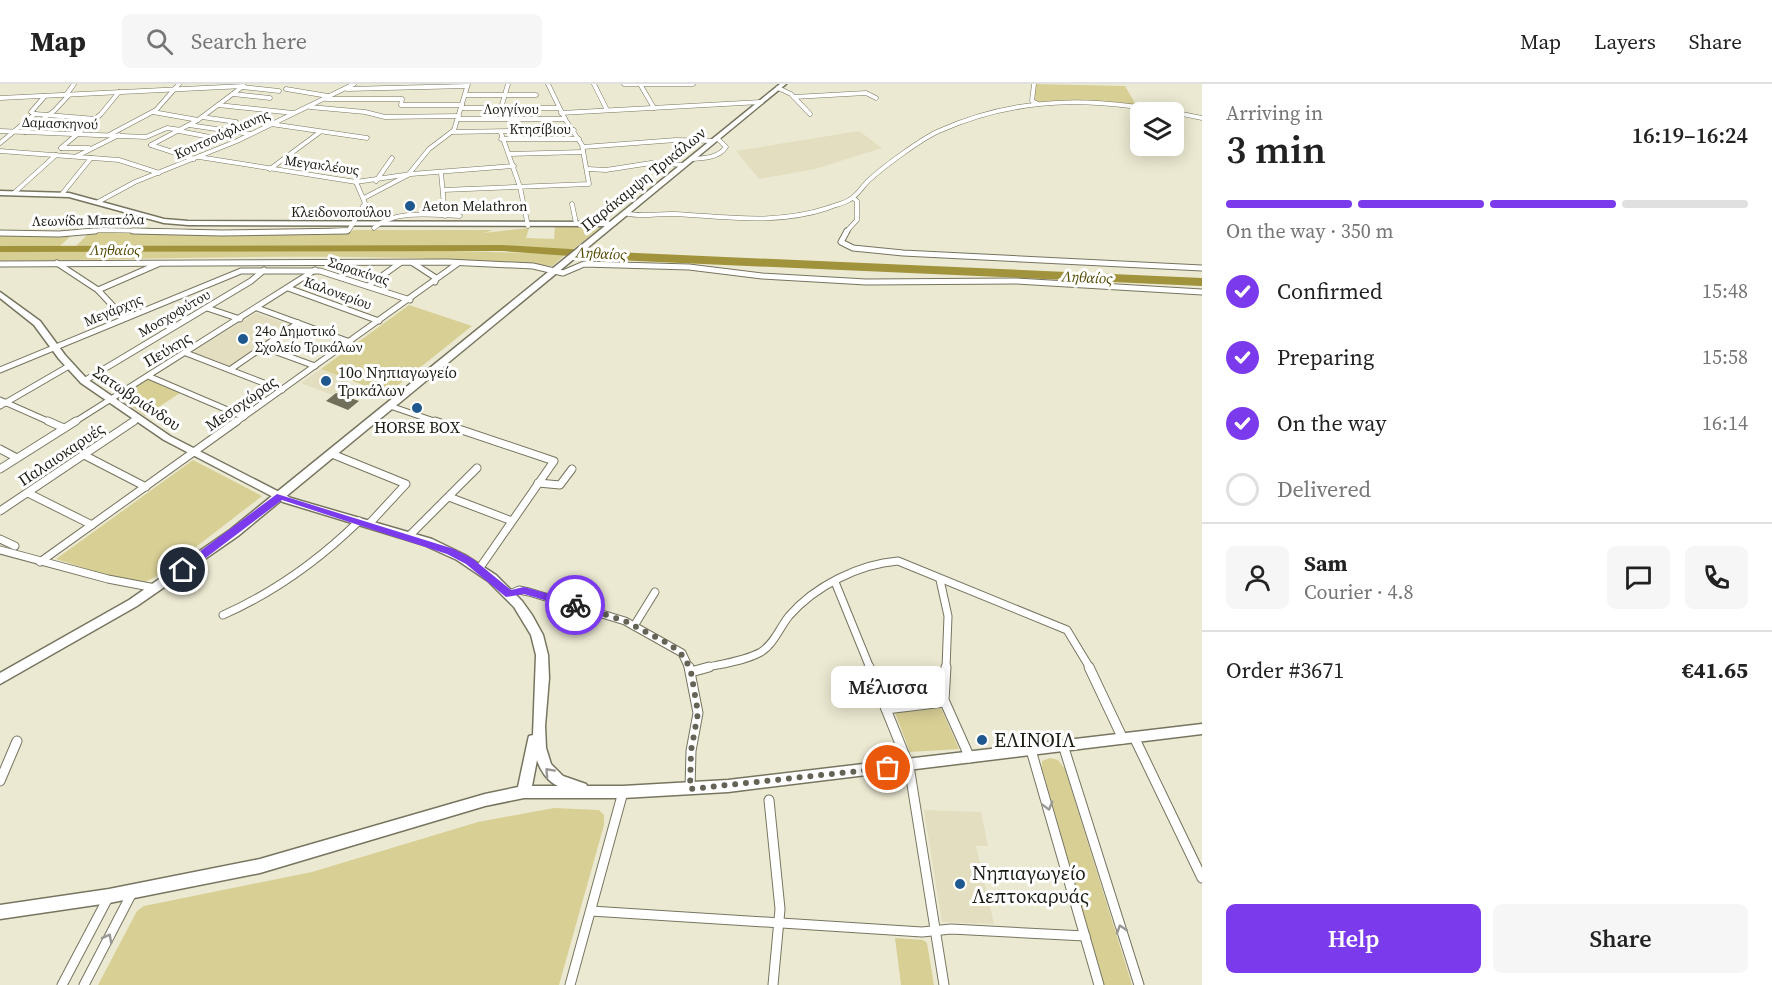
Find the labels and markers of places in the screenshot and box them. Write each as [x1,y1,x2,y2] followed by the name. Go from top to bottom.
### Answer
[422,196,528,216] place label: Aeton Melathron
[403,199,417,213] marker: Aeton Melathron
[255,321,363,357] place label: 24ο Δημοτικό Σχολείο Τρικάλων
[236,332,250,346] marker: 24ο Δημοτικό Σχολείο Τρικάλων
[338,361,457,401] place label: 10ο Νηπιαγωγείο Τρικάλων
[319,374,333,388] marker: 10ο Νηπιαγωγείο Τρικάλων
[410,401,424,415] marker: HORSE BOX
[374,416,461,438] place label: HORSE BOX
[157,544,208,595] pin
[831,666,945,708] callout: Μέλισσα
[994,726,1076,754] place label: ΕΛΙΝΟΙΛ
[975,733,989,747] marker: ΕΛΙΝΟΙΛ
[862,742,913,793] pin
[972,859,1089,910] place label: Νηπιαγωγείο Λεπτοκαρυάς
[953,877,967,891] marker: Νηπιαγωγείο Λεπτοκαρυάς

